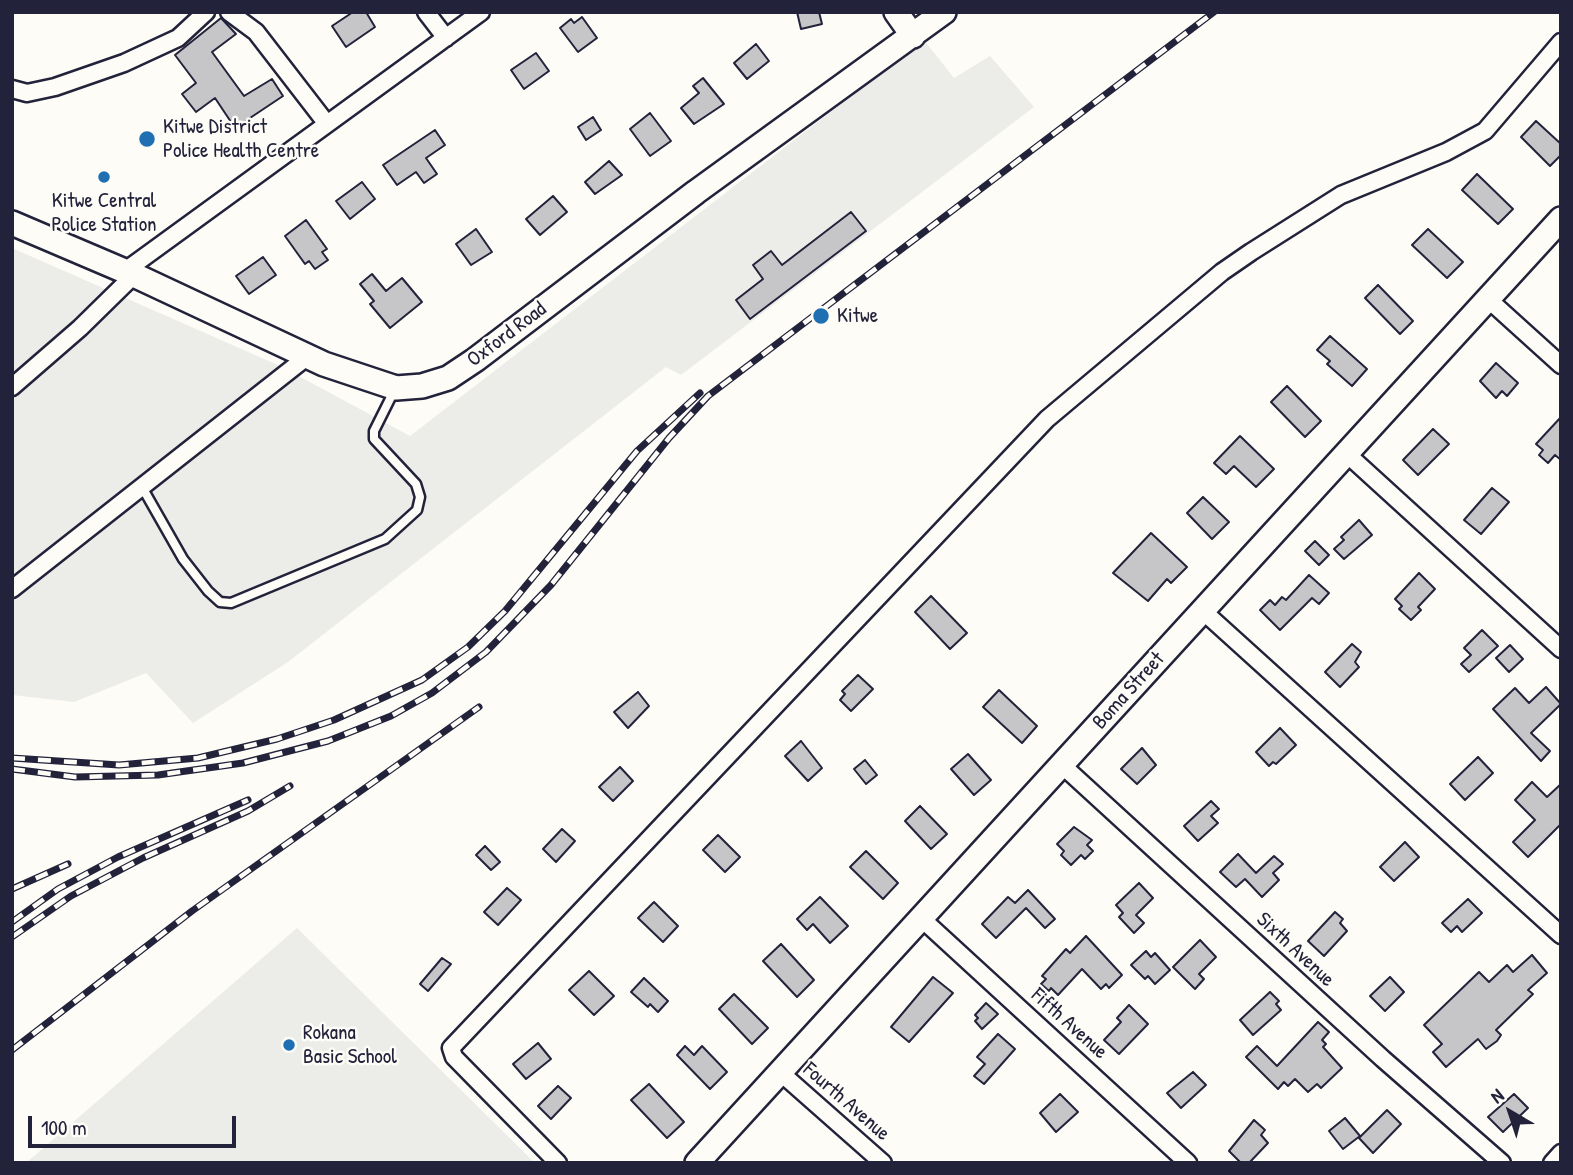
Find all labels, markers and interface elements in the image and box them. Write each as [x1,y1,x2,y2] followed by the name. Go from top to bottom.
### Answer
[163,114,319,164] place label: Kitwe District Police Health Centre
[137,129,157,149] marker: Kitwe District Police Health Centre
[96,169,112,185] marker: Kitwe Central Police Station
[51,188,157,238] place label: Kitwe Central Police Station
[462,297,552,373] street label: Oxford Road
[837,303,878,329] place label: Kitwe
[811,306,831,326] marker: Kitwe
[1088,647,1170,735] street label: Boma Street
[1251,907,1339,993] street label: Sixth Avenue
[1026,983,1112,1065] street label: Fifth Avenue
[303,1020,397,1070] place label: Rokana Basic School
[281,1037,297,1053] marker: Rokana Basic School
[797,1057,895,1147] street label: Fourth Avenue
[1475,1077,1545,1147] north arrow
[1485,1082,1509,1109] text: N
[32,1102,240,1146] scale bar
[41,1113,87,1142] text: 100 m

